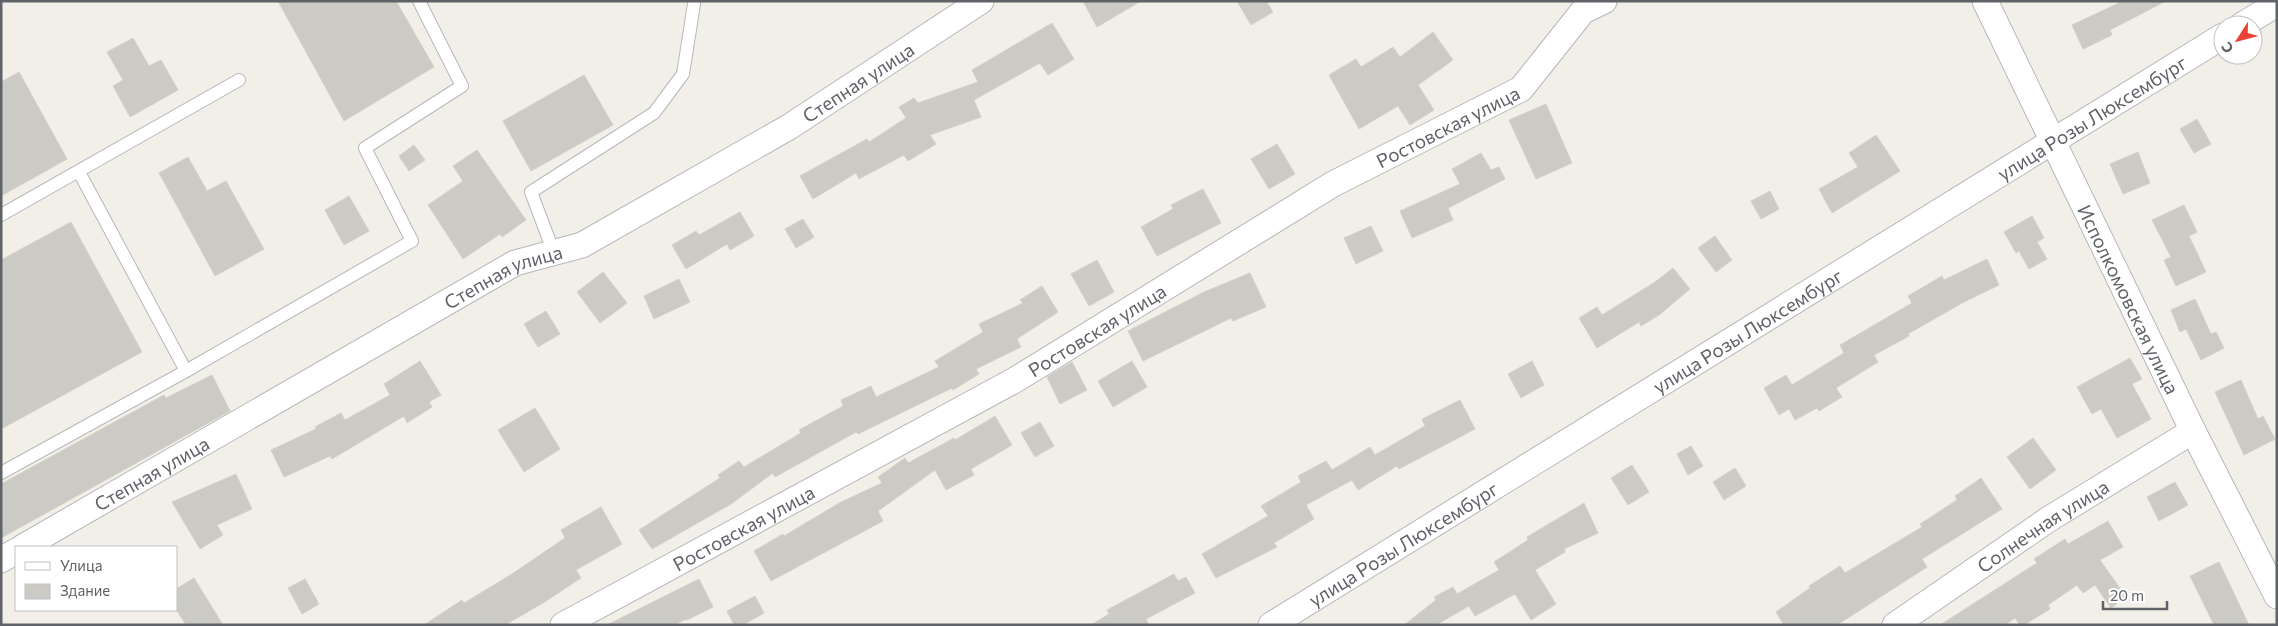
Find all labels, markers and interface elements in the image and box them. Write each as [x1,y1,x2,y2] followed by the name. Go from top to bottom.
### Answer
[2213,15,2263,65] north arrow
[798,37,918,127] street label: Степная улица
[2217,39,2237,57] text: С
[1993,50,2190,184] street label: улица Розы Люксембург
[1372,80,1523,172] street label: Ростовская улица
[2074,200,2185,398] street label: Исполкомовская улица
[440,239,565,313] street label: Степная улица
[1648,263,1846,398] street label: улица Розы Люксембург
[1023,279,1170,381] street label: Ростовская улица
[90,431,213,515] street label: Степная улица
[1972,474,2112,577] street label: Солнечная улица
[1304,476,1502,611] street label: улица Розы Люксембург
[668,480,818,575] street label: Ростовская улица
[15,546,178,611] legend
[60,556,102,574] text: Улица
[2103,578,2167,610] scale bar
[60,581,110,599] text: Здание
[2110,586,2144,604] text: 20 m

